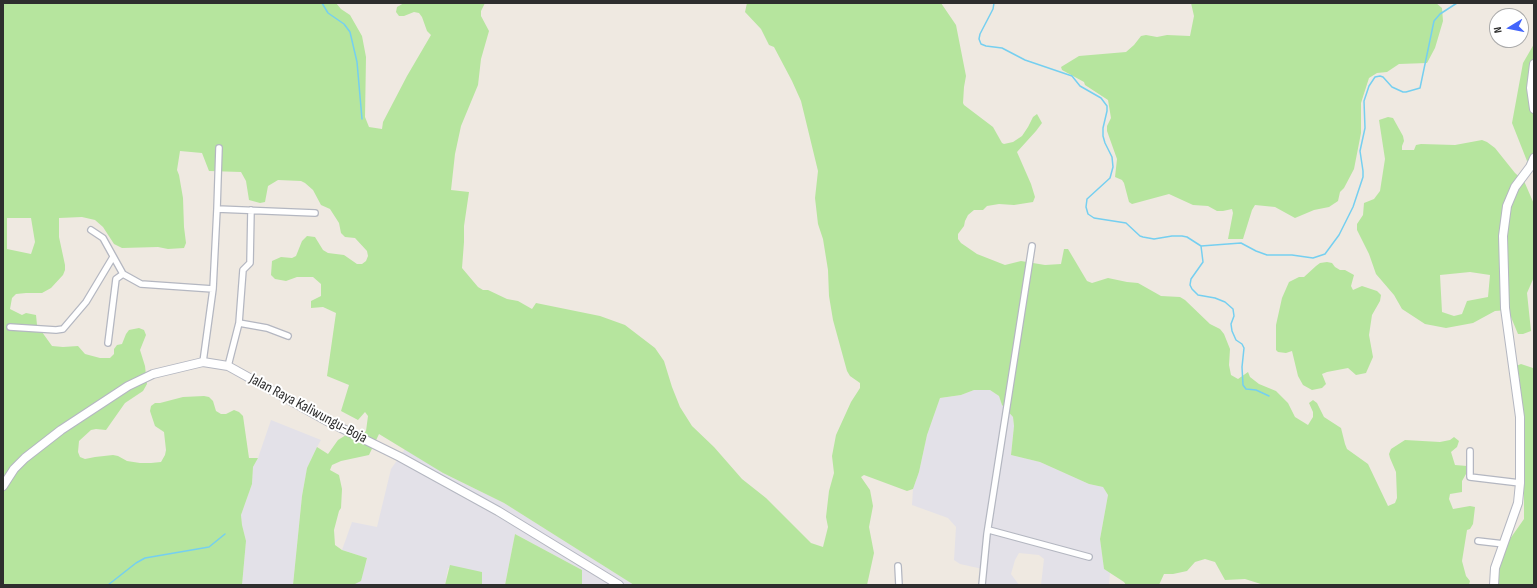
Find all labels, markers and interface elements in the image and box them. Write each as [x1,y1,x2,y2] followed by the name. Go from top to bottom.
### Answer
[1489,8,1529,48] north arrow
[1491,26,1505,34] text: N
[246,370,370,448] street label: Jalan Raya Kaliwungu-Boja

